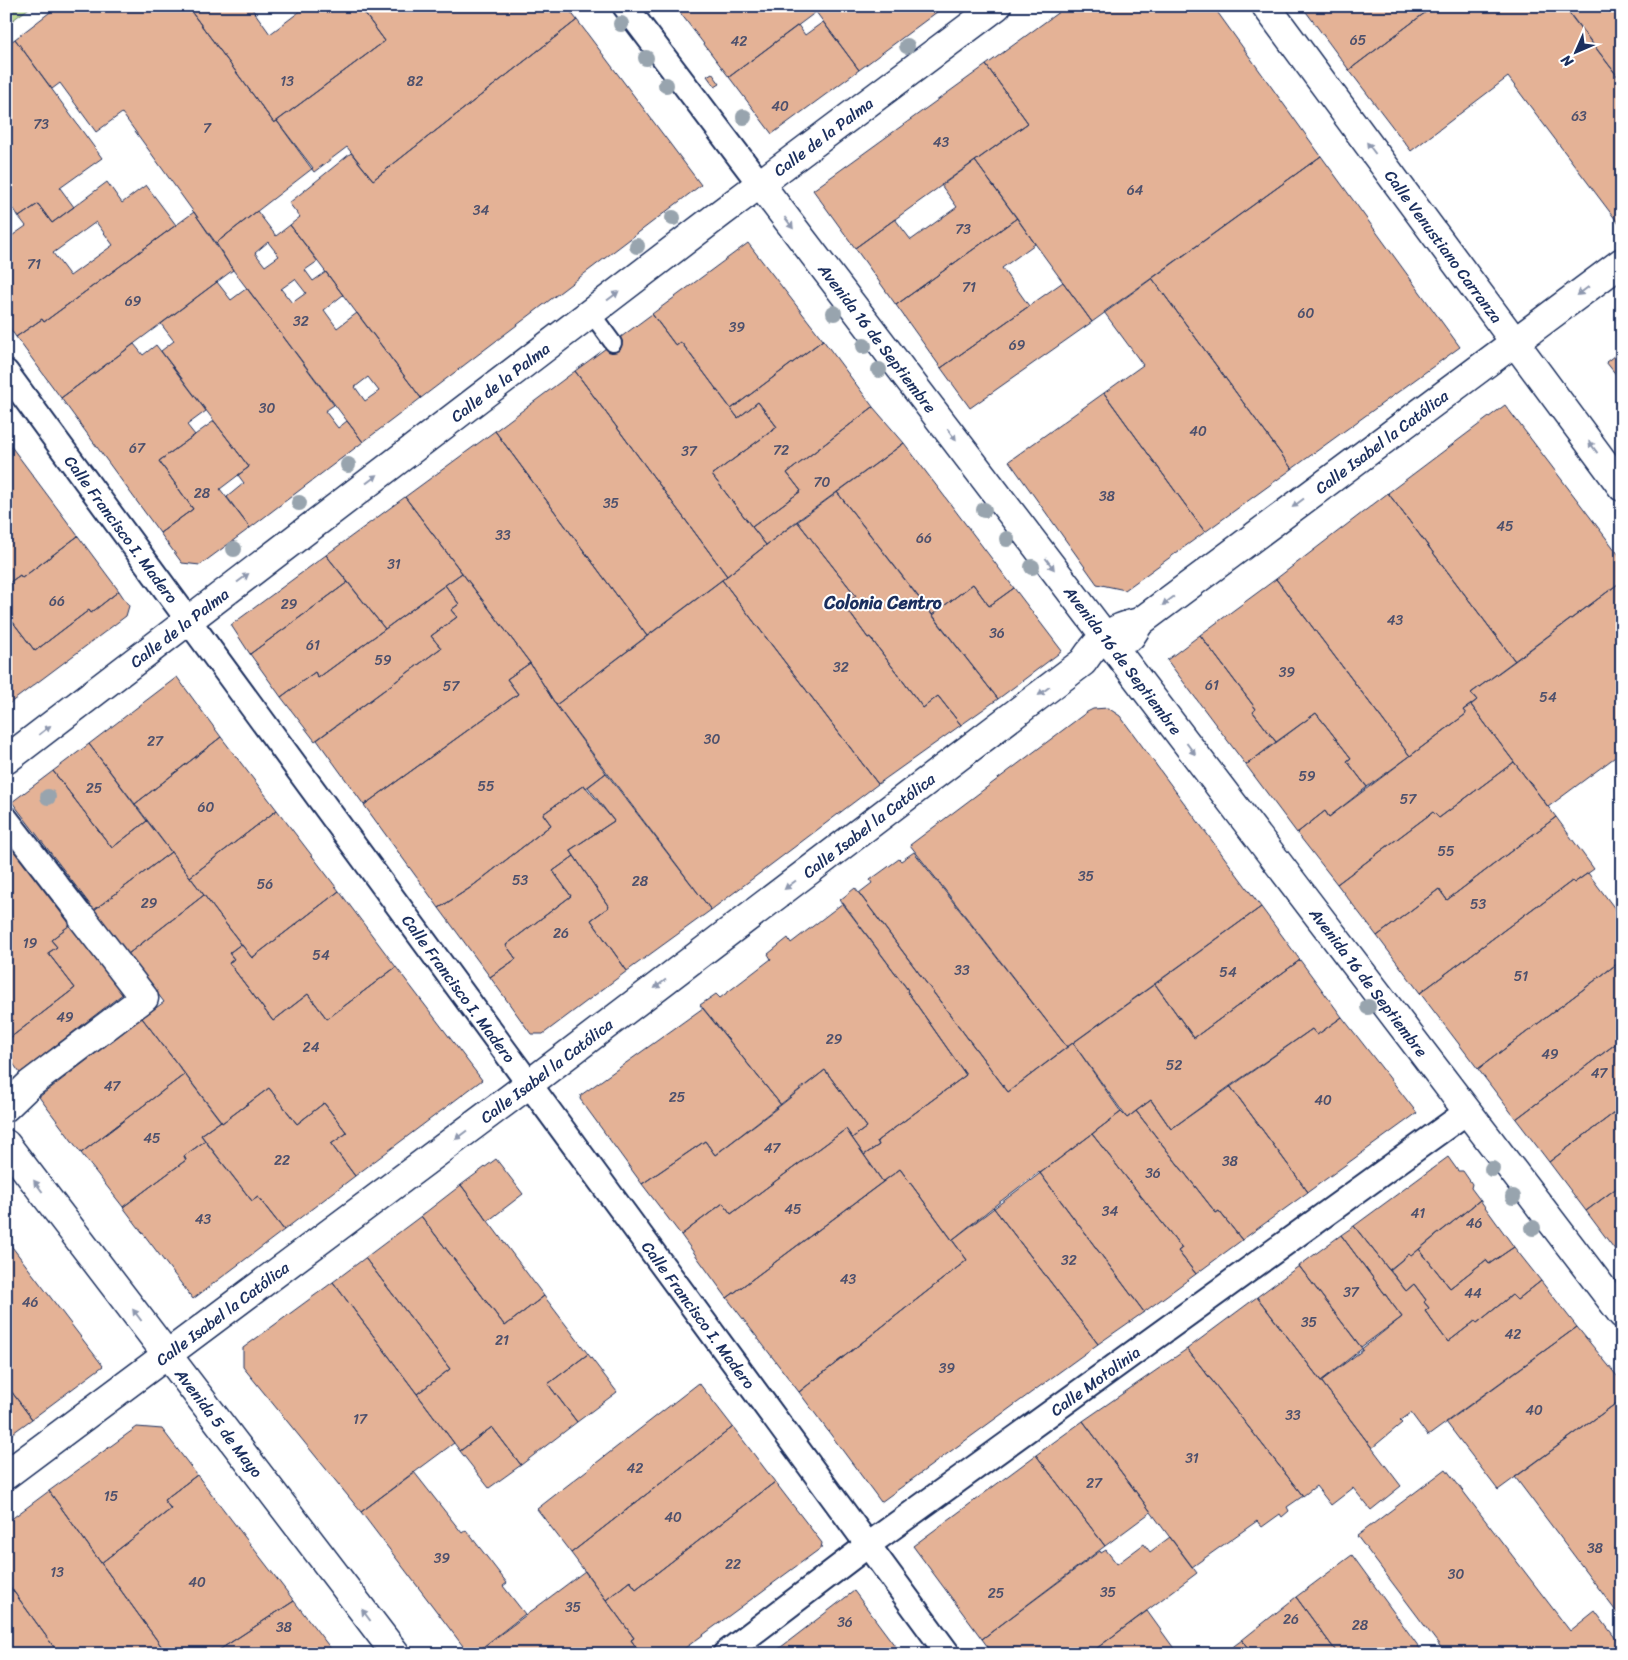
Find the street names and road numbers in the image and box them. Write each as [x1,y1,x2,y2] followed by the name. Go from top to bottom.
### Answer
[767,89,880,184] street label: Calle de la Palma
[1377,163,1511,330] street label: Calle Venustiano Carranza
[810,256,944,420] street label: Avenida 16 de Septiembre
[444,334,556,430] street label: Calle de la Palma
[1308,381,1455,502] street label: Calle Isabel la Católica
[57,449,186,610] street label: Calle Francisco I. Madero
[1056,578,1190,742] street label: Avenida 16 de Septiembre
[123,580,235,675] street label: Calle de la Palma
[796,764,942,886] street label: Calle Isabel la Católica
[1301,900,1436,1064] street label: Avenida 16 de Septiembre
[394,908,524,1069] street label: Calle Francisco I. Madero
[473,1010,620,1131] street label: Calle Isabel la Católica
[634,1234,763,1395] street label: Calle Francisco I. Madero
[149,1253,296,1373] street label: Calle Isabel la Católica
[1044,1338,1146,1424] street label: Calle Motolinia
[167,1361,271,1484] street label: Avenida 5 de Mayo

